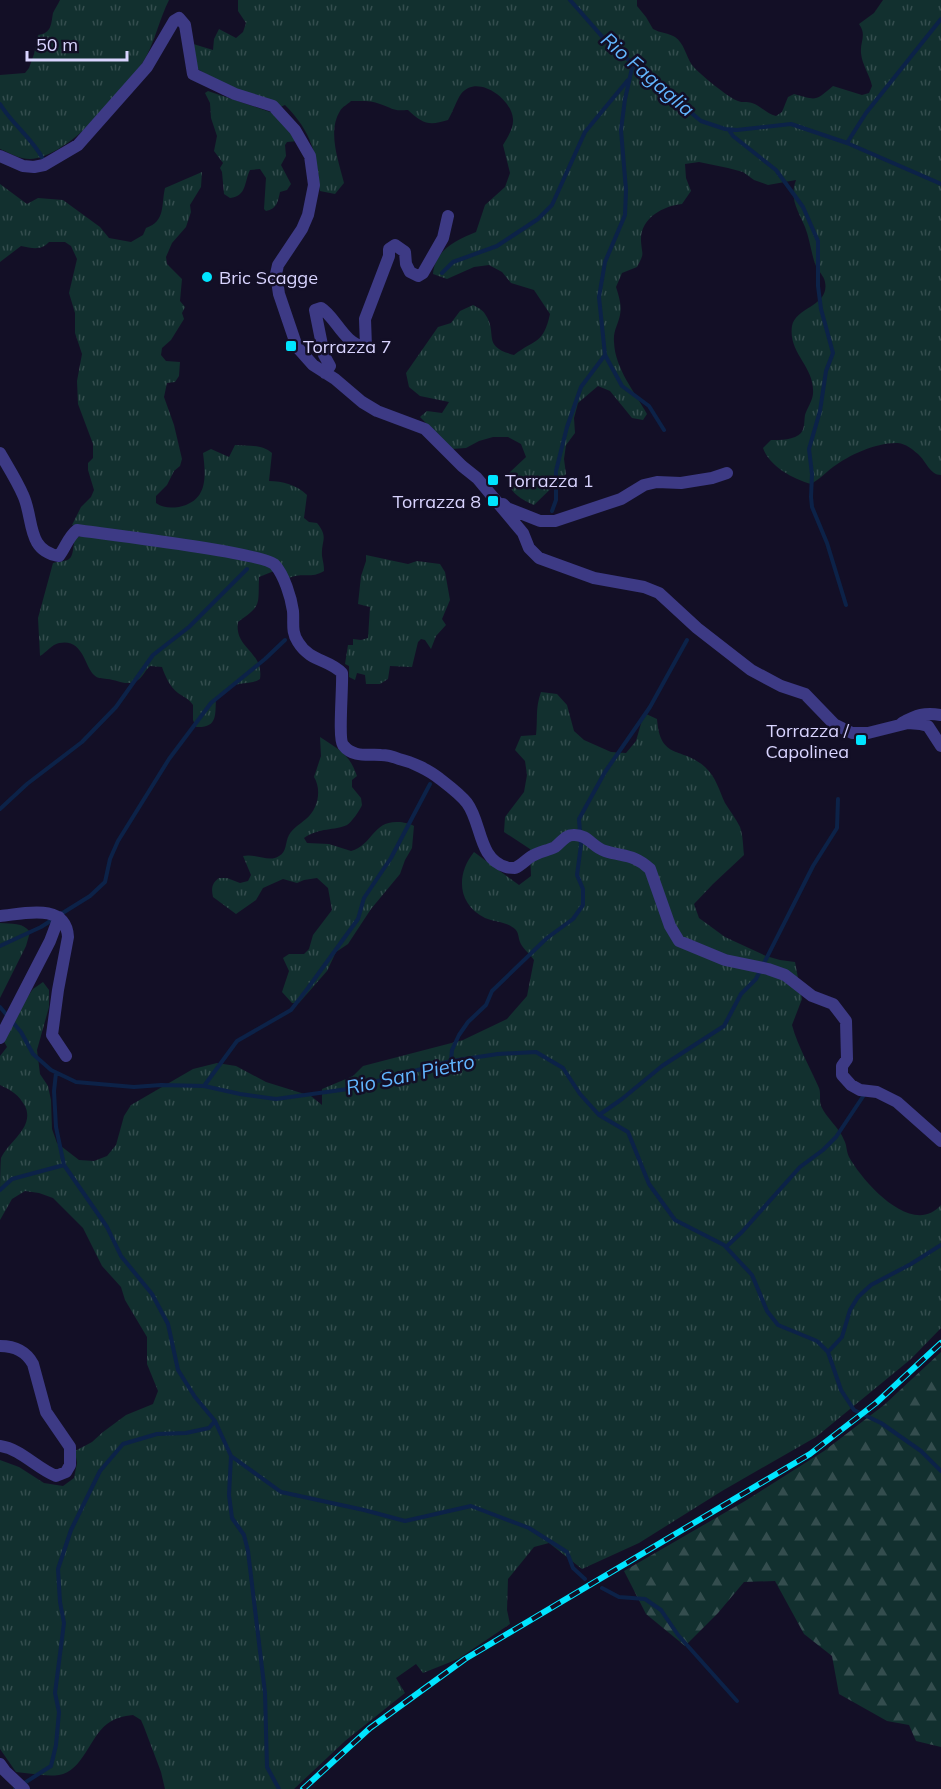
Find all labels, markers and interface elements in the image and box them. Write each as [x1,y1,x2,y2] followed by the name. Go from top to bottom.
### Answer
[27,24,128,62] scale bar
[596,27,700,121] water label: Rio Fagaglia
[36,33,78,56] text: 50 m
[219,266,318,289] place label: Bric Scagge
[200,270,214,284] marker: Bric Scagge
[303,335,391,358] place label: Torrazza 7
[284,339,298,353] marker: Torrazza 7
[505,469,593,492] place label: Torrazza 1
[486,473,500,487] marker: Torrazza 1
[393,490,481,513] place label: Torrazza 8
[486,494,500,508] marker: Torrazza 8
[765,719,850,763] place label: Torrazza / Capolinea
[854,733,868,747] marker: Torrazza / Capolinea
[343,1048,477,1100] water label: Rio San Pietro

